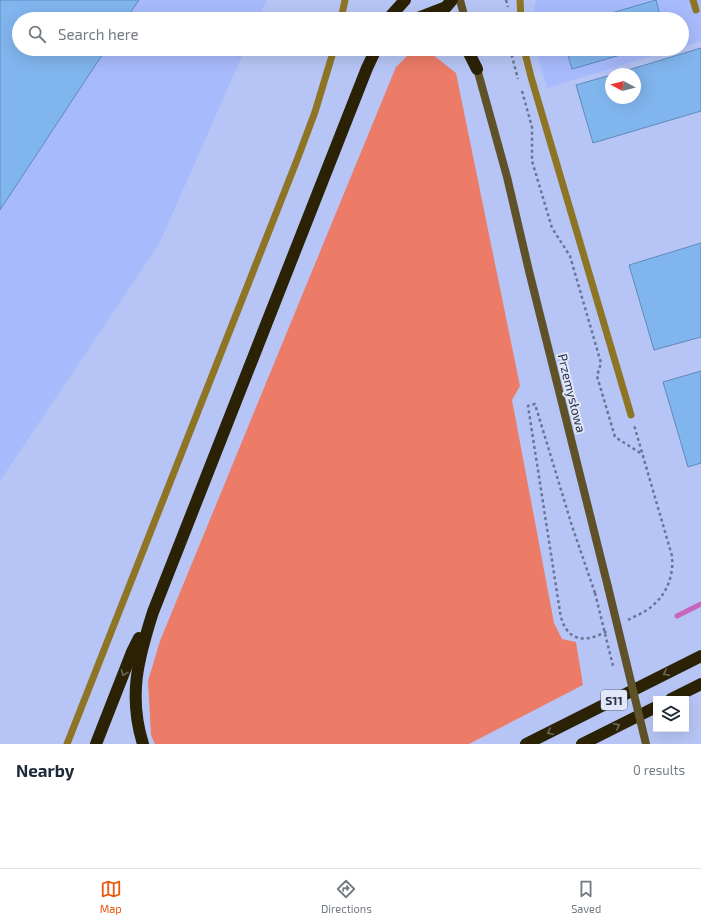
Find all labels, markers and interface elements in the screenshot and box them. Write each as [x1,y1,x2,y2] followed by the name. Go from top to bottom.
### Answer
[12,12,689,56] search box
[26,23,48,45] icon: search
[58,25,139,43] text: Search here
[605,68,641,104] north arrow
[554,352,590,434] street label: Przemysłowa
[120,669,128,676] one-way arrow
[663,669,670,676] one-way arrow
[601,690,627,710] road number: S11
[653,696,689,732] map controls
[653,696,689,732] button: layers
[613,724,620,731] one-way arrow
[547,727,554,735] one-way arrow
[16,760,74,780] text: Nearby
[633,762,685,778] text: 0 results
[100,878,122,915] tab: Map
[321,878,372,915] tab: Directions
[571,878,601,915] tab: Saved

